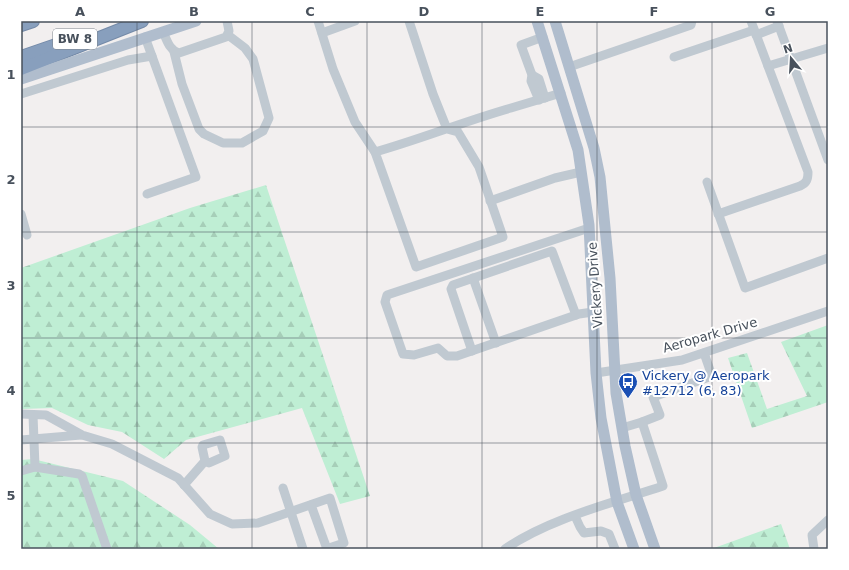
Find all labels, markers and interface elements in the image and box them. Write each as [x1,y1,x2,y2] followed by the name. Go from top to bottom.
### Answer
[75,4,85,19] text: A
[189,4,199,19] text: B
[305,4,315,19] text: C
[419,4,430,19] text: D
[536,4,544,19] text: E
[650,4,658,19] text: F
[765,4,775,19] text: G
[53,29,97,49] road number: BW 8
[771,38,811,78] north arrow
[782,41,794,57] text: N
[6,67,16,82] text: 1
[6,172,16,187] text: 2
[585,241,605,329] street label: Vickery Drive
[6,278,16,293] text: 3
[661,314,759,356] street label: Aeropark Drive
[642,368,770,398] place label: Vickery @ Aeropark #12712 (6, 83)
[617,371,639,399] bus stop icon: Vickery @ Aeropark #12712 (6, 83)
[6,383,16,398] text: 4
[6,488,16,503] text: 5

